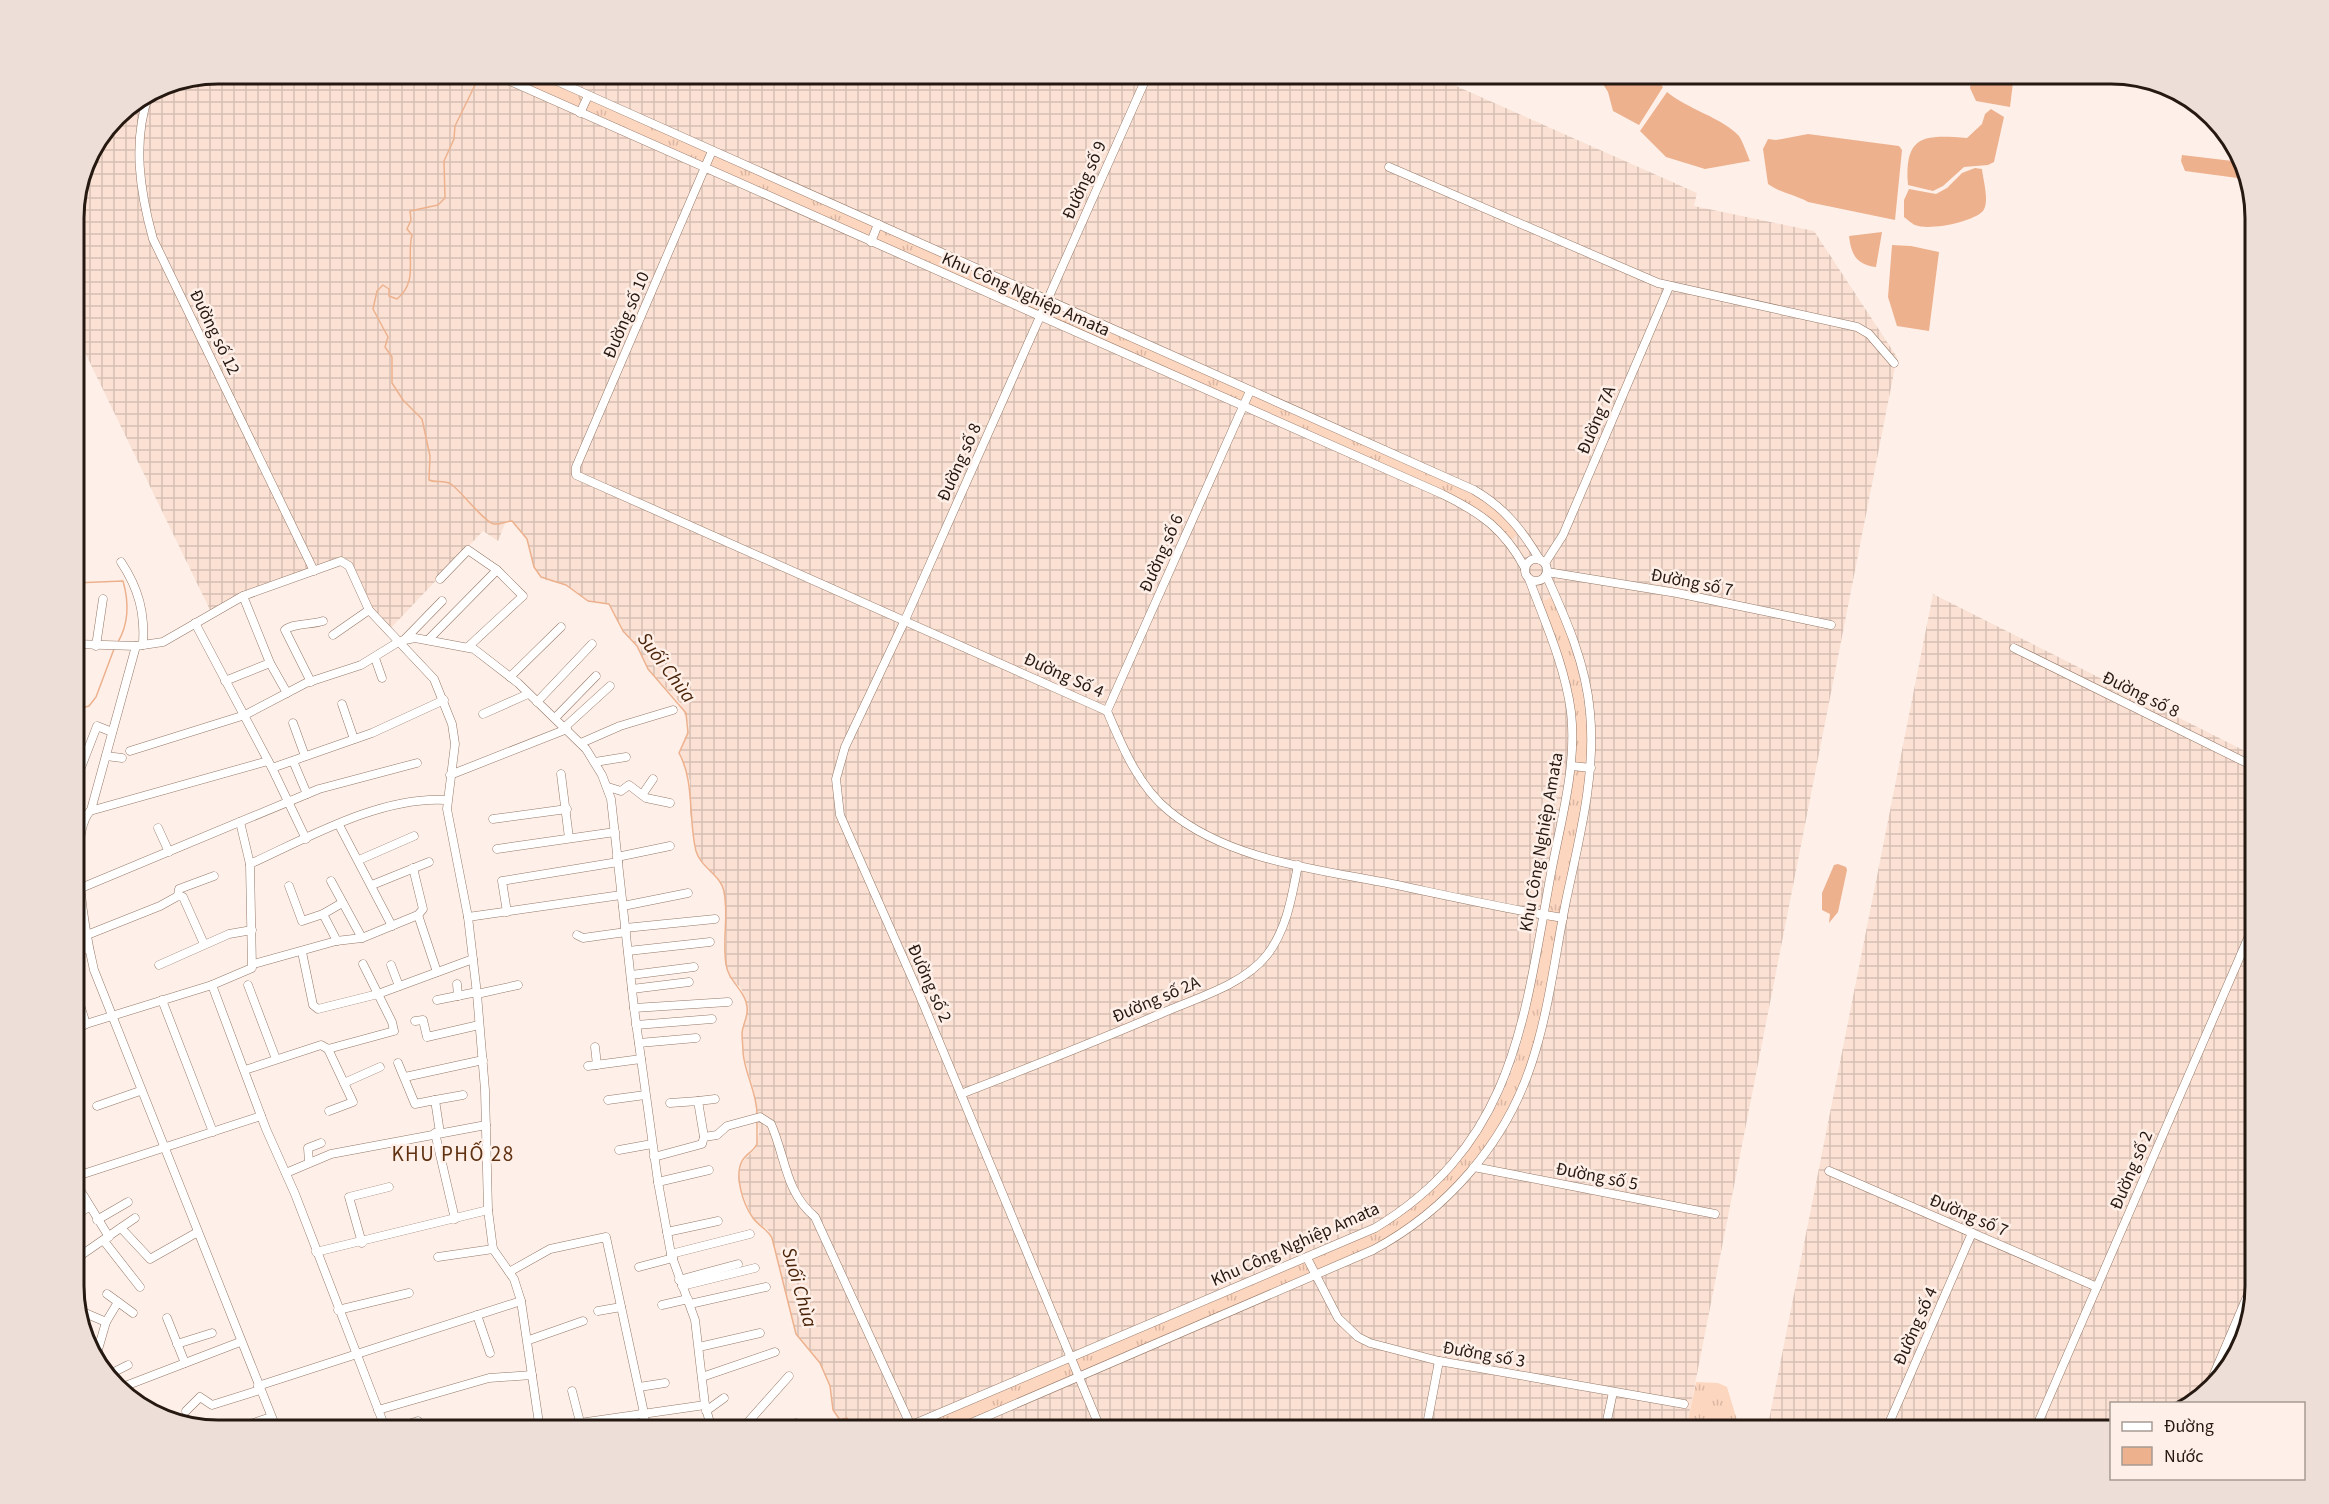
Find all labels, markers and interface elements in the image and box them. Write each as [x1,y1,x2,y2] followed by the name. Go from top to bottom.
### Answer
[1056,137,1113,223] street label: Đường số 9
[938,246,1114,343] street label: Khu Công Nghiệp Amata
[597,268,656,363] street label: Đường số 10
[183,285,246,379] street label: Đường số 12
[1571,382,1622,458] street label: Đường 7A
[931,419,988,505] street label: Đường số 8
[1133,510,1190,596] street label: Đường số 6
[1649,562,1735,603] street label: Đường số 7
[630,626,702,709] water label: Suối Chùa
[1020,647,1108,704] street label: Đường Số 4
[2098,665,2184,724] street label: Đường số 8
[1513,750,1570,934] street label: Khu Công Nghiệp Amata
[901,940,958,1026] street label: Đường số 2
[1108,970,1204,1029] street label: Đường số 2A
[2104,1127,2159,1213] street label: Đường số 2
[391,1139,515,1169] district label: KHU PHỐ 28
[1554,1156,1640,1197] street label: Đường số 5
[1926,1188,2012,1243] street label: Đường số 7
[1207,1196,1383,1293] street label: Khu Công Nghiệp Amata
[774,1244,824,1331] water label: Suối Chùa
[1887,1283,1944,1369] street label: Đường số 4
[1441,1335,1527,1374] street label: Đường số 3
[2110,1402,2305,1480] legend
[2164,1414,2214,1439] text: Đường
[2164,1444,2203,1469] text: Nước

